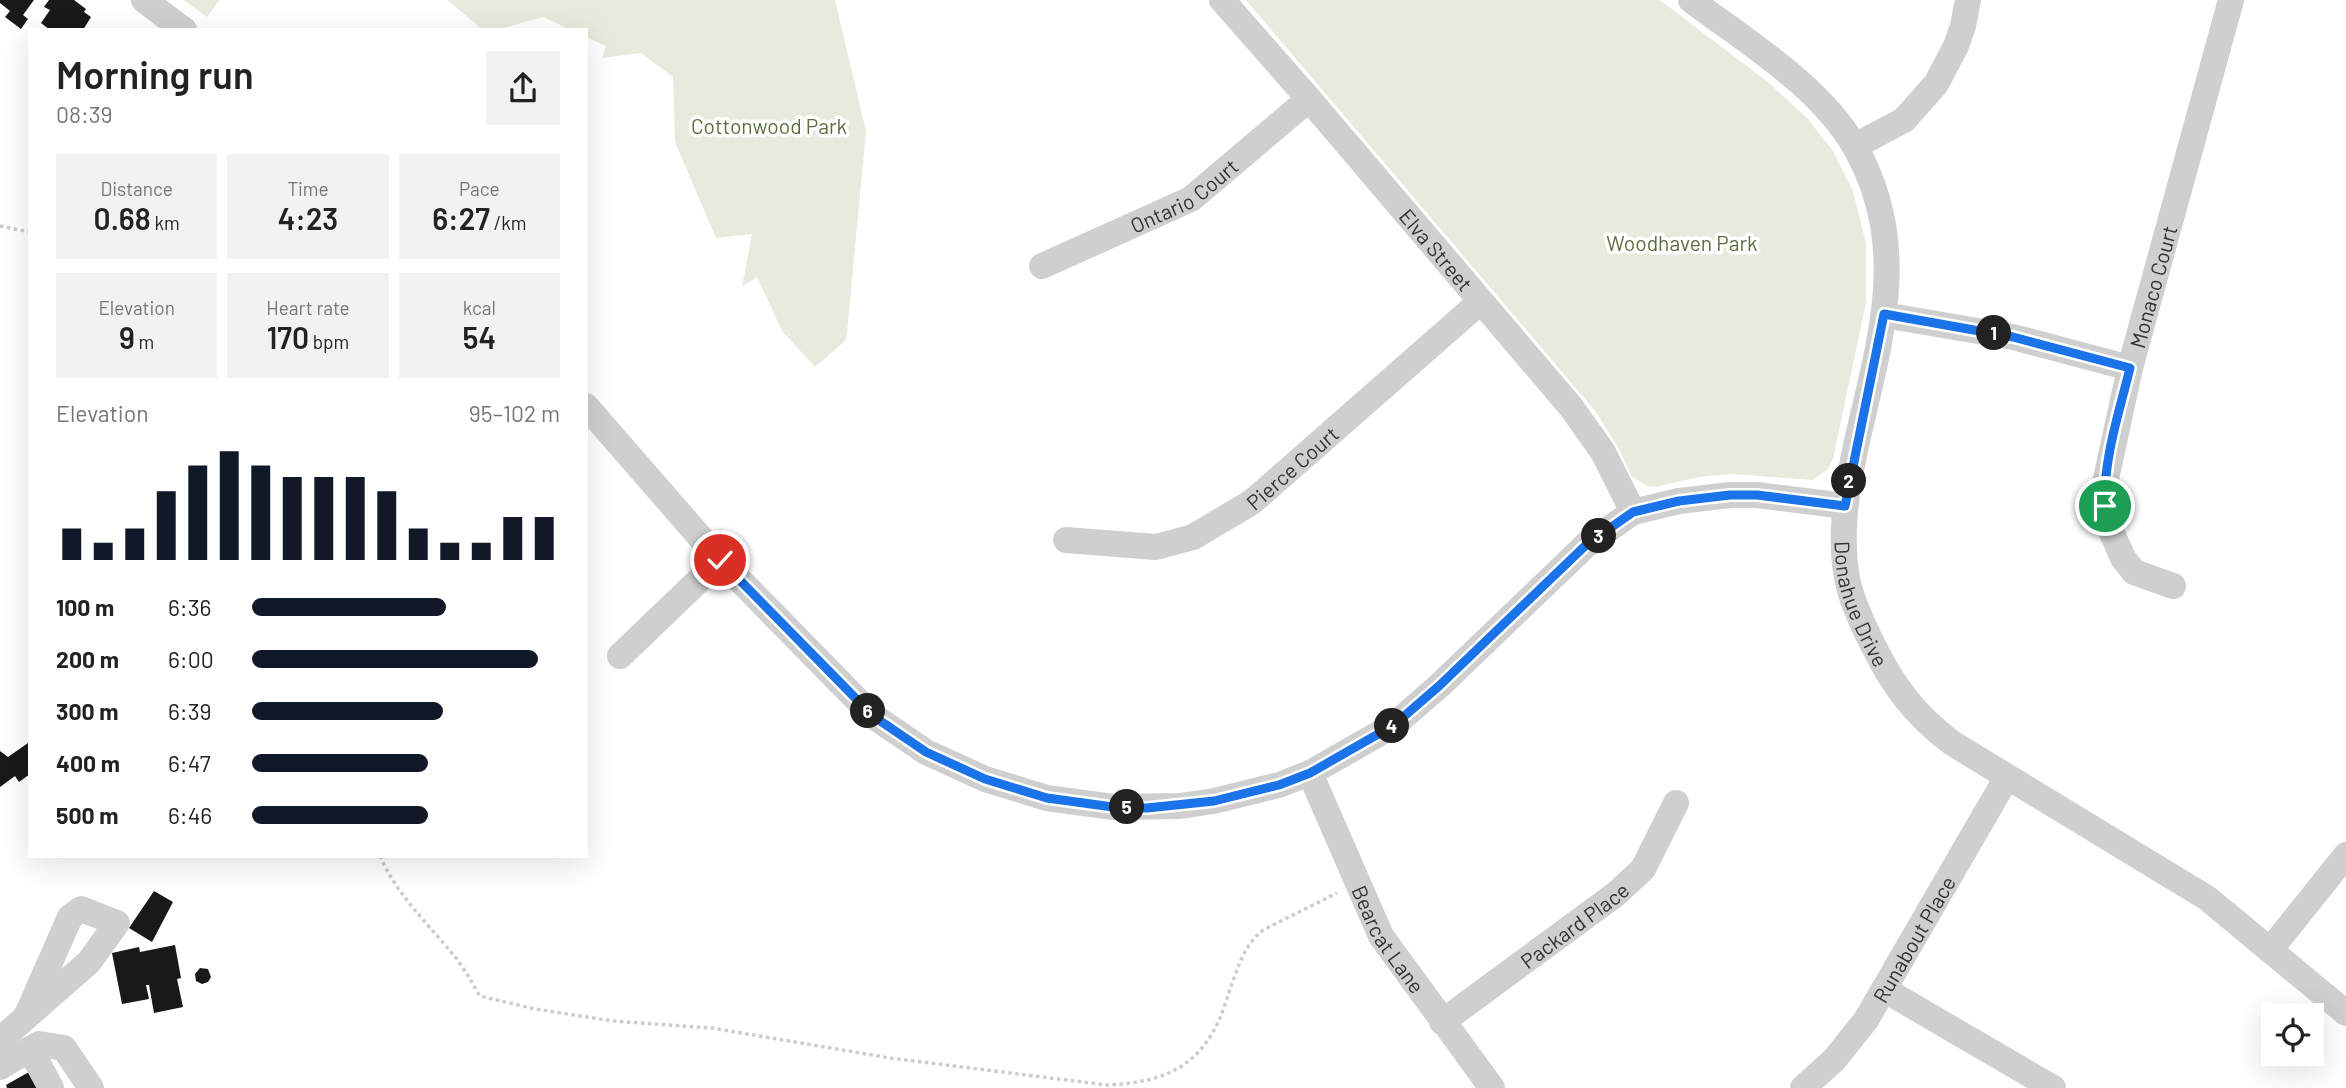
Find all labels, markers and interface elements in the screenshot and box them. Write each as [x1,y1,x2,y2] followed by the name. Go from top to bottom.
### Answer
[56,51,254,97] text: Morning run
[486,51,560,125] button: share
[56,100,113,128] text: 08:39
[691,113,847,138] park label: Cottonwood Park
[1126,153,1242,237] street label: Ontario Court
[100,177,173,200] text: Distance
[287,177,329,200] text: Time
[459,177,500,200] text: Pace
[94,200,151,236] text: 0.68
[278,200,338,236] text: 4:23
[432,200,490,236] text: 6:27
[1395,203,1479,295] street label: Elva Street
[151,211,180,234] text: km
[490,211,526,234] text: /km
[2124,222,2181,351] street label: Monaco Court
[1606,230,1758,255] park label: Woodhaven Park
[98,296,175,319] text: Elevation
[266,296,350,319] text: Heart rate
[463,296,496,319] text: kcal
[1976,316,2011,350] pin: 1
[119,319,135,355] text: 9
[267,319,309,355] text: 170
[463,319,496,355] text: 54
[1990,321,1997,344] text: 1
[135,330,154,353] text: m
[309,330,349,353] text: bpm
[56,399,149,427] text: Elevation
[469,399,560,427] text: 95–102 m
[1241,420,1343,514] street label: Pierce Court
[1832,463,1867,498] pin: 2
[1843,469,1854,492] text: 2
[2075,476,2135,536] pin
[2086,487,2124,525] icon: arrive
[1582,518,1616,554] pin: 3
[1593,524,1604,547] text: 3
[690,530,750,590] pin
[701,541,739,579] icon: check
[1831,541,1894,670] street label: Donahue Drive
[56,593,114,621] text: 100 m
[168,593,211,621] text: 6:36
[56,645,119,673] text: 200 m
[168,645,214,673] text: 6:00
[850,694,886,728] pin: 6
[56,697,118,725] text: 300 m
[168,697,211,725] text: 6:39
[862,699,873,722] text: 6
[1374,708,1410,744] pin: 4
[1386,714,1397,737] text: 4
[56,749,120,777] text: 400 m
[168,749,211,777] text: 6:47
[1110,790,1144,824] pin: 5
[1121,795,1132,818] text: 5
[56,801,118,829] text: 500 m
[168,801,212,829] text: 6:46
[1867,871,1960,1006] street label: Runabout Place
[1515,877,1633,973] street label: Packard Place
[1348,881,1430,997] street label: Bearcat Lane
[2261,1003,2324,1066] map controls
[2261,1003,2324,1066] button: locate

